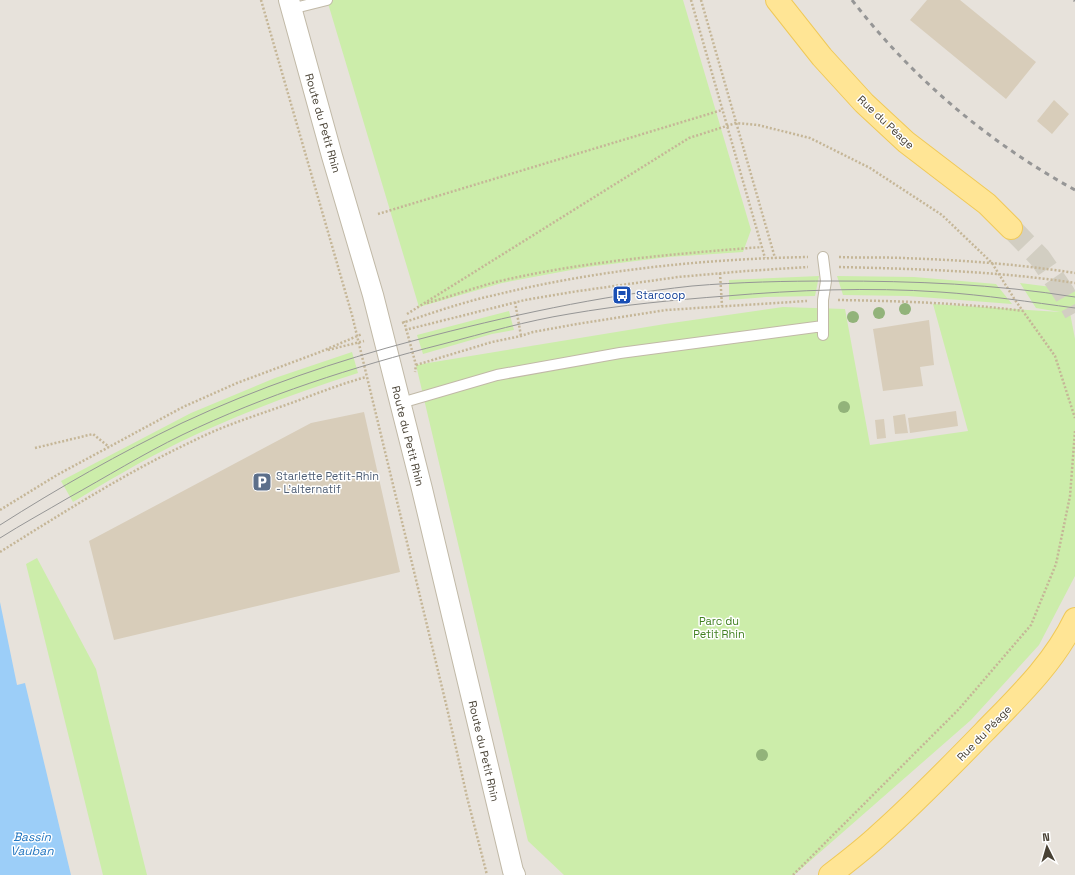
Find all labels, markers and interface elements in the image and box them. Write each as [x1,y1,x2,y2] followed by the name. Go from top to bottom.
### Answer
[302,72,344,174] street label: Route du Petit Rhin
[855,92,917,152] street label: Rue du Péage
[611,284,633,306] bus stop icon: Starcoop
[636,288,685,302] place label: Starcoop
[389,384,427,488] street label: Route du Petit Rhin
[276,469,379,496] place label: Starlette Petit-Rhin - L'alternatif
[251,471,273,493] parking icon: Starlette Petit-Rhin - L'alternatif
[693,614,745,641] park label: Parc du Petit Rhin
[466,699,502,803] street label: Route du Petit Rhin
[954,702,1014,764] street label: Rue du Péage
[1027,827,1067,867] north arrow
[10,829,54,859] water label: Bassin Vauban
[1042,830,1050,844] text: N

